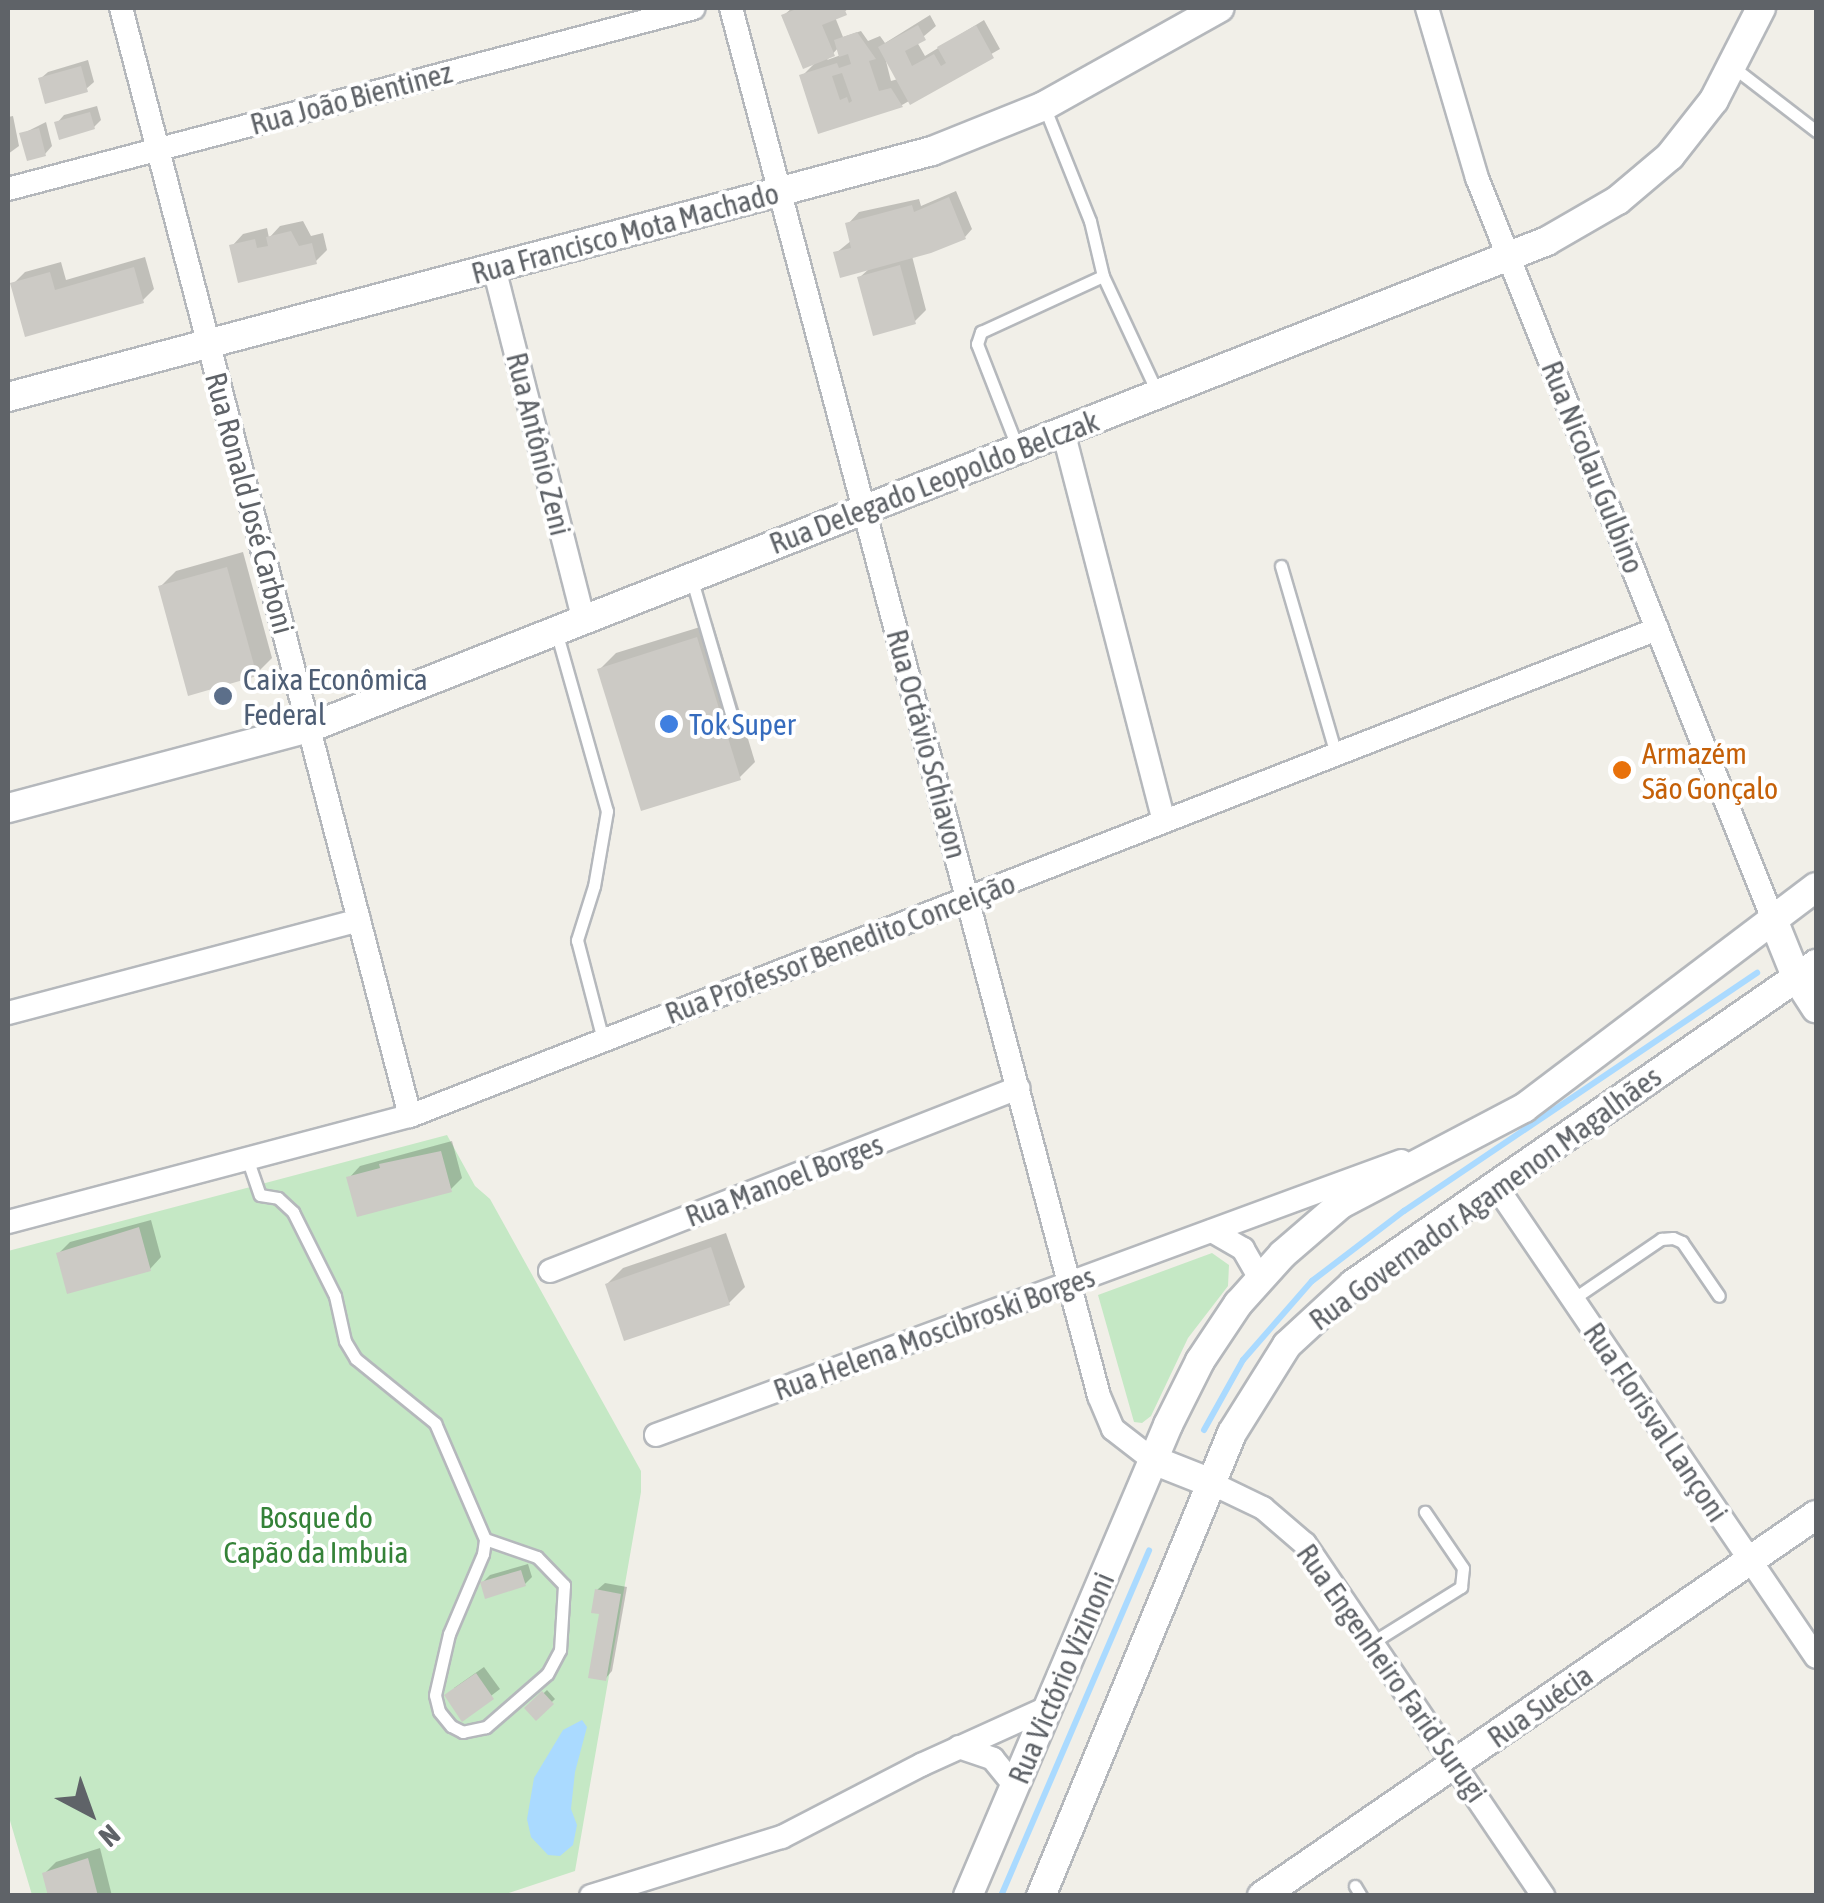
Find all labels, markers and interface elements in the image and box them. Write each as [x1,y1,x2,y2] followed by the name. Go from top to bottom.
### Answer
[246,54,456,142] street label: Rua João Bientinez
[467,175,783,291] street label: Rua Francisco Mota Machado
[499,349,579,539] street label: Rua Antônio Zeni
[1534,356,1652,578] street label: Rua Nicolau Gulbino
[198,368,302,638] street label: Rua Ronald José Carboni
[764,402,1104,562] street label: Rua Delegado Leopoldo Belczak
[879,625,975,863] street label: Rua Octávio Schiavon
[243,661,428,732] place label: Caixa Econômica Federal
[212,685,234,707] marker: Caixa Econômica Federal
[689,706,796,742] place label: Tok Super
[658,713,680,735] marker: Tok Super
[1642,735,1778,806] place label: Armazém São Gonçalo
[1611,759,1633,781] marker: Armazém São Gonçalo
[660,865,1020,1031] street label: Rua Professor Benedito Conceição
[1302,1058,1668,1338] street label: Rua Governador Agamenon Magalhães
[680,1126,888,1234] street label: Rua Manoel Borges
[769,1258,1099,1408] street label: Rua Helena Moscibroski Borges
[1576,1316,1736,1528] street label: Rua Florisval Lançoni
[224,1499,408,1570] park label: Bosque do Capão da Imbuia
[1289,1537,1495,1809] street label: Rua Engenheiro Farid Surugi
[1000,1567,1122,1789] street label: Rua Victório Vizinoni
[1481,1657,1599,1755] street label: Rua Suécia
[40,1763,140,1863] north arrow
[93,1818,126,1853] text: N

